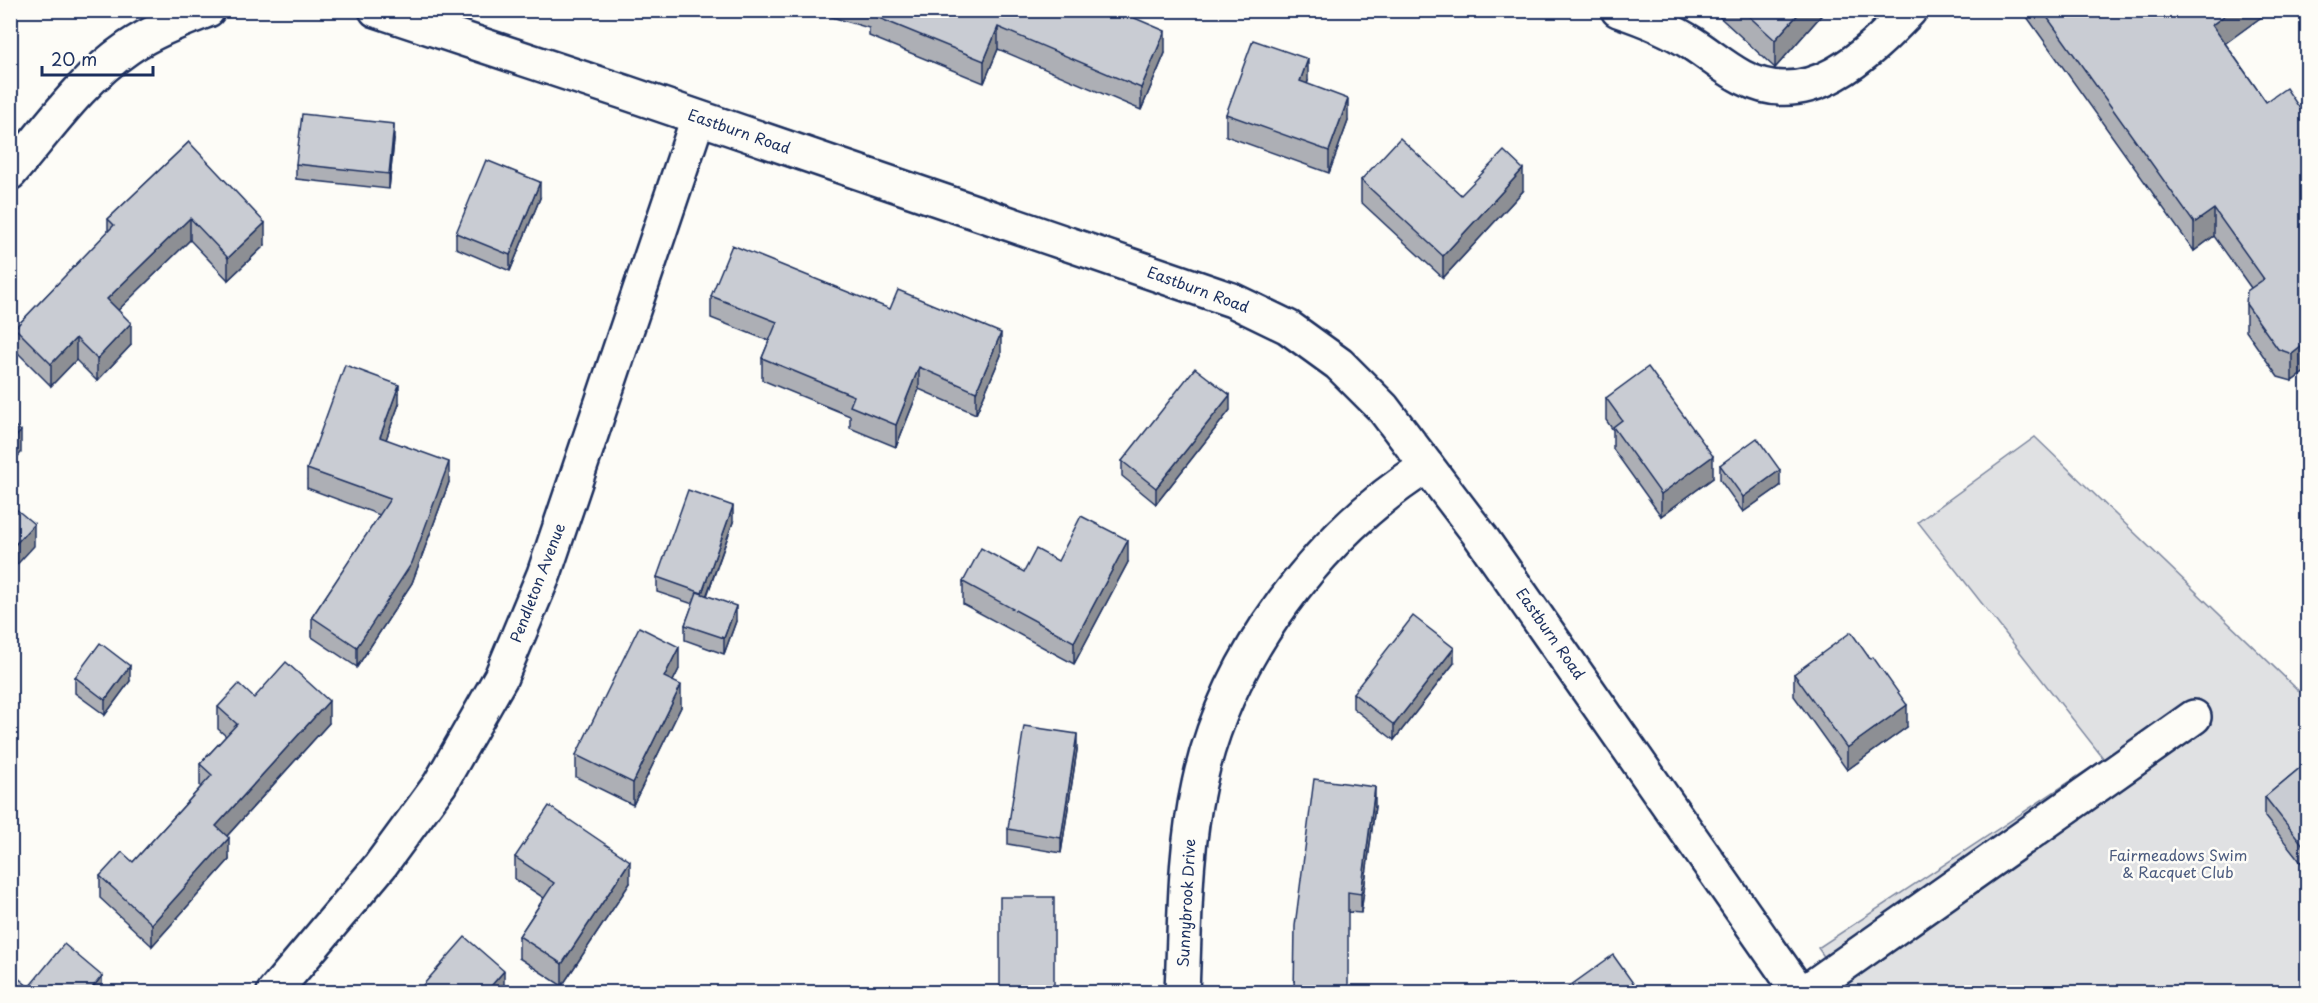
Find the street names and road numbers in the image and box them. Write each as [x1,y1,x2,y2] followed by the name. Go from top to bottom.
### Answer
[685,102,794,159] street label: Eastburn Road
[1144,259,1253,318] street label: Eastburn Road
[503,519,570,646] street label: Pendleton Avenue
[1511,583,1591,684] street label: Eastburn Road
[1171,838,1200,968] street label: Sunnybrook Drive

